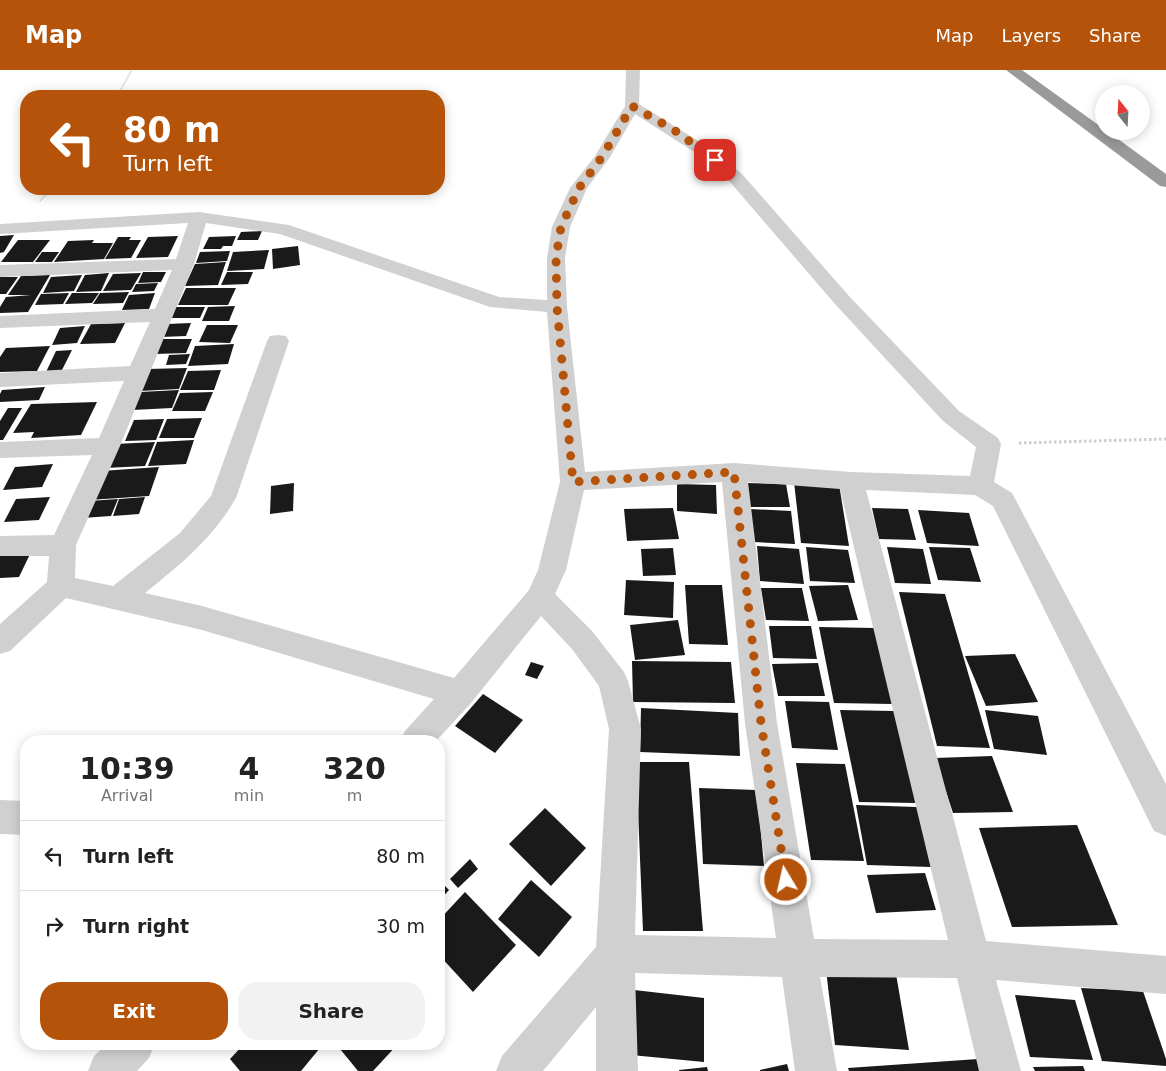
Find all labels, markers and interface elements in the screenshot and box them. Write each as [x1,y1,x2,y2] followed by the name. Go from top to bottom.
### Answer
[25,21,82,49] text: Map
[935,25,973,46] text: Map
[1001,25,1061,46] text: Layers
[1089,25,1141,46] text: Share
[1095,85,1150,140] north arrow
[1095,85,1150,140] map controls
[40,110,105,175] icon: left
[123,110,220,150] text: 80 m
[694,139,736,181] pin
[701,146,729,174] icon: arrive
[123,151,212,176] text: Turn left
[79,751,175,786] text: 10:39
[238,751,259,786] text: 4
[323,751,386,786] text: 320
[101,786,153,805] text: Arrival
[234,786,264,805] text: min
[347,786,362,805] text: m
[40,842,68,870] icon: left
[83,845,174,867] text: Turn left
[376,845,425,867] text: 80 m
[759,853,811,905] position arrow
[40,912,68,940] icon: right
[83,915,189,937] text: Turn right
[376,915,425,937] text: 30 m
[40,982,228,1040] button: Exit
[238,982,425,1040] button: Share

